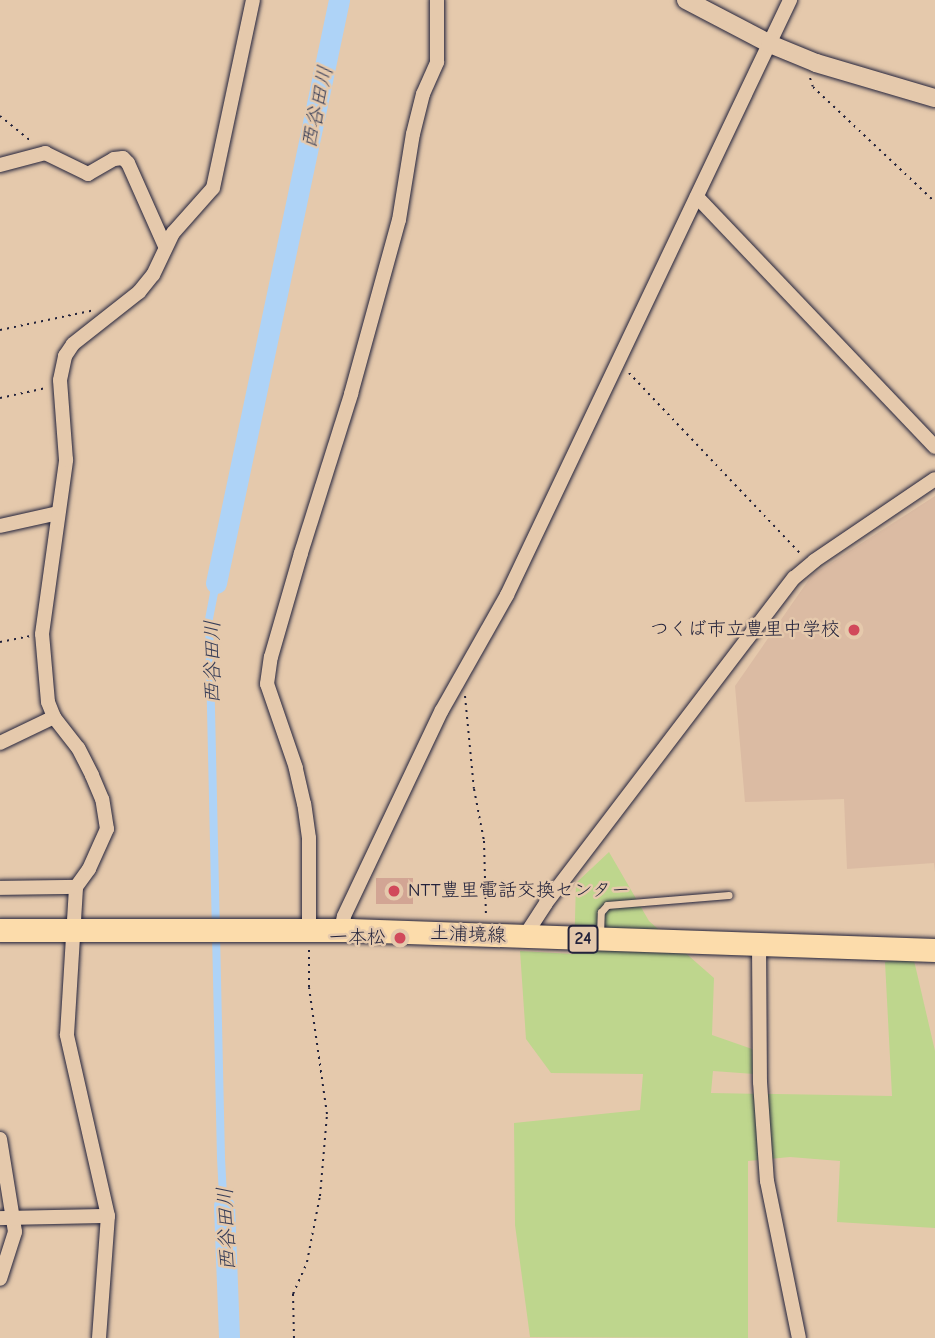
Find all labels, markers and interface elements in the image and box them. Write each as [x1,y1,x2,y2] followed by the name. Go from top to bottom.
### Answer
[296,63,338,151] water label: 西谷田川
[650,619,840,641] place label: つくば市立豊里中学校
[199,620,225,704] water label: 西谷田川
[846,622,862,638] marker: つくば市立豊里中学校
[408,880,631,902] place label: NTT豊里電話交換センター
[386,883,402,899] marker: NTT豊里電話交換センター
[430,922,506,948] street label: 土浦境線
[567,924,599,954] road number: 24
[329,927,386,949] place label: 一本松
[392,930,408,946] marker: 一本松
[212,1187,240,1271] water label: 西谷田川

